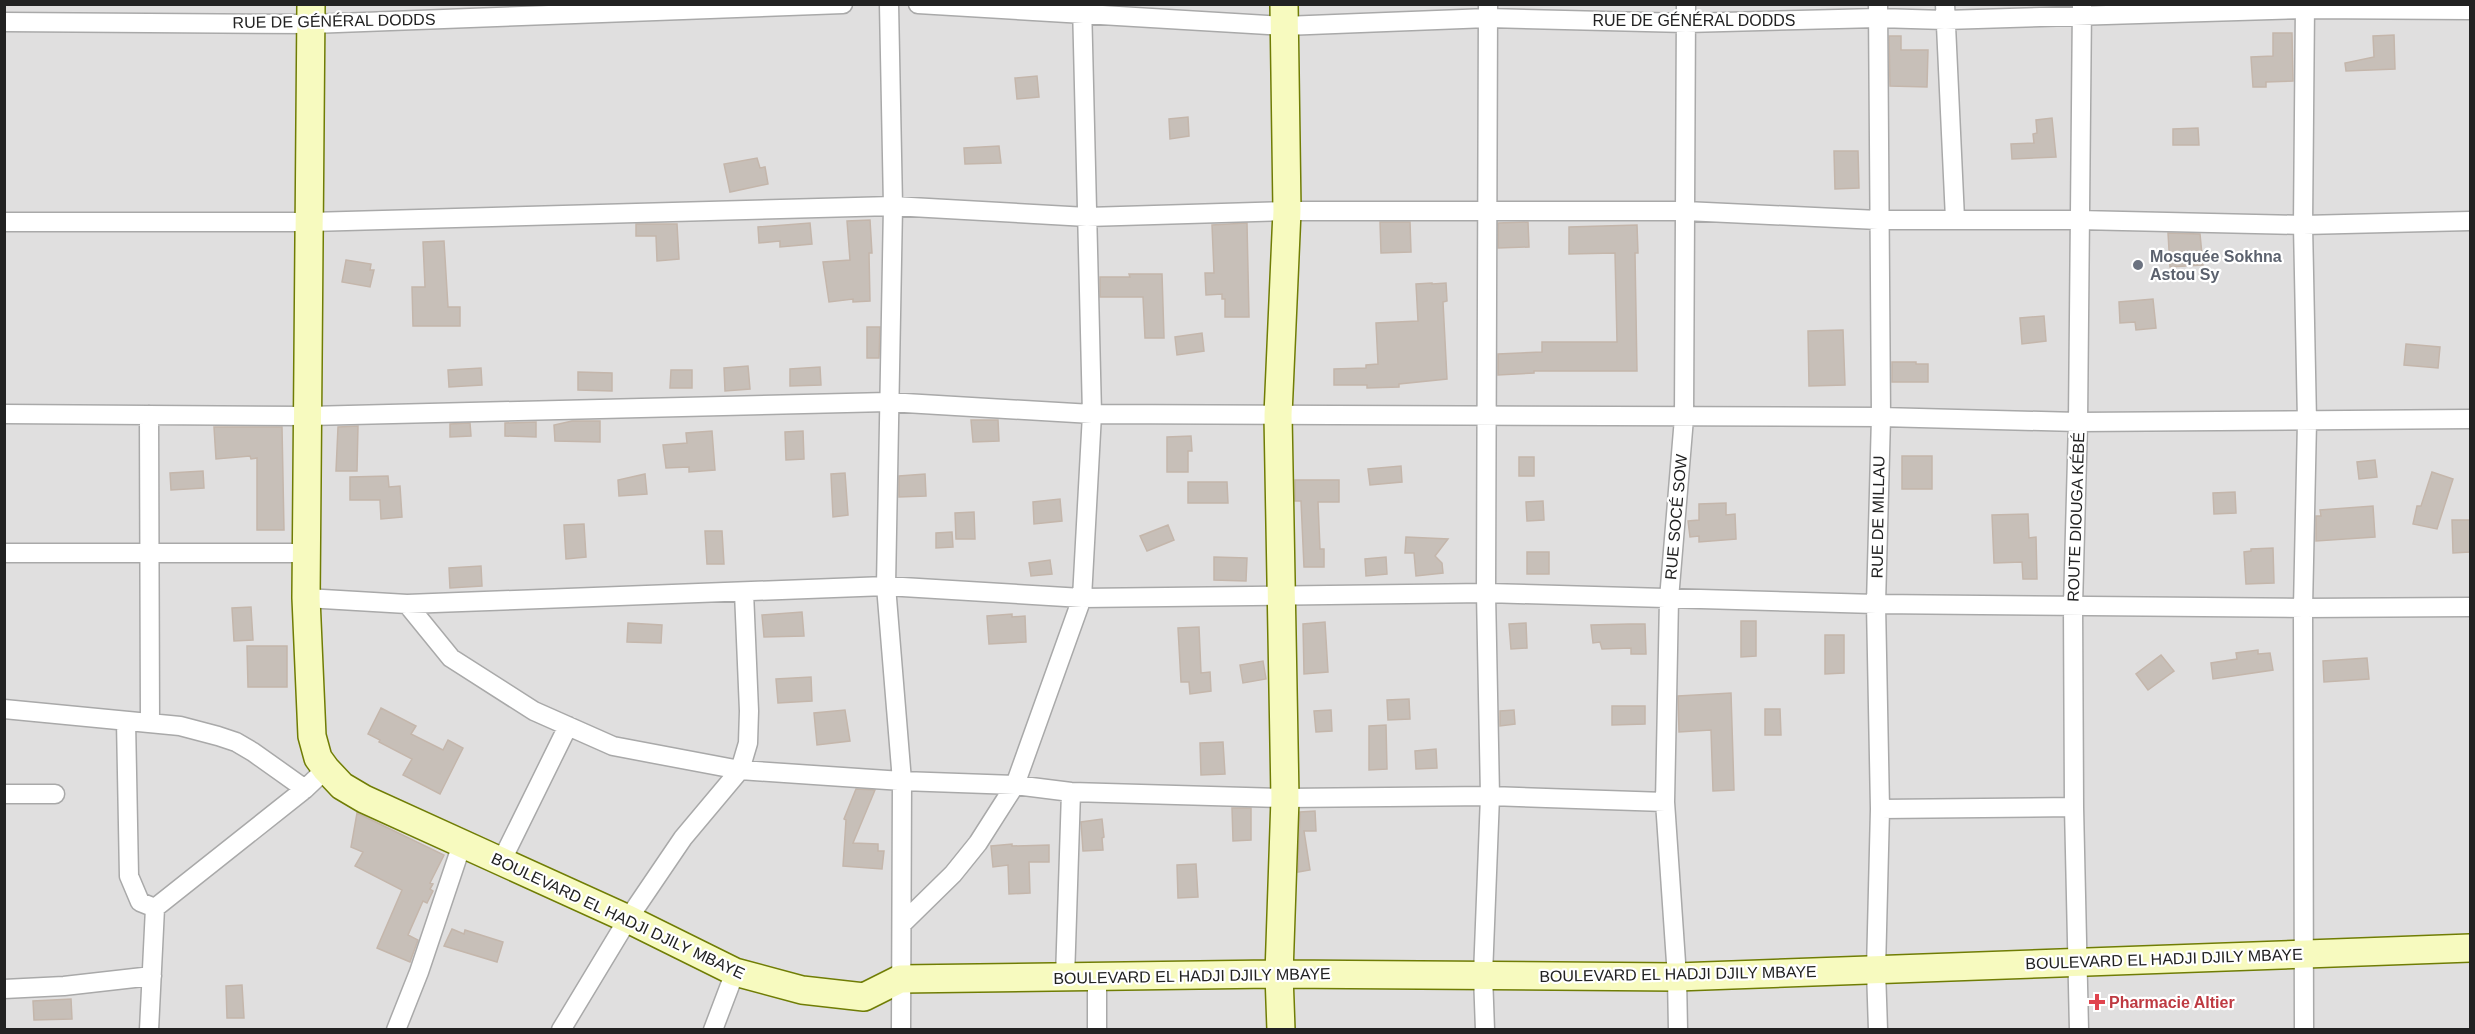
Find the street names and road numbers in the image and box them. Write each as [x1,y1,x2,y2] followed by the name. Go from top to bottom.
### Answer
[232,10,436,31] street label: RUE DE GÉNÉRAL DODDS
[1593,11,1796,29] street label: RUE DE GÉNÉRAL DODDS
[2064,432,2087,602] street label: ROUTE DIOUGA KÉBÉ
[1661,452,1690,581] street label: RUE SOCÉ SOW
[1868,456,1888,578] street label: RUE DE MILLAU
[489,850,747,982] street label: BOULEVARD EL HADJI DJILY MBAYE
[2025,946,2303,972] street label: BOULEVARD EL HADJI DJILY MBAYE
[1539,963,1817,985] street label: BOULEVARD EL HADJI DJILY MBAYE
[1053,965,1331,987] street label: BOULEVARD EL HADJI DJILY MBAYE

